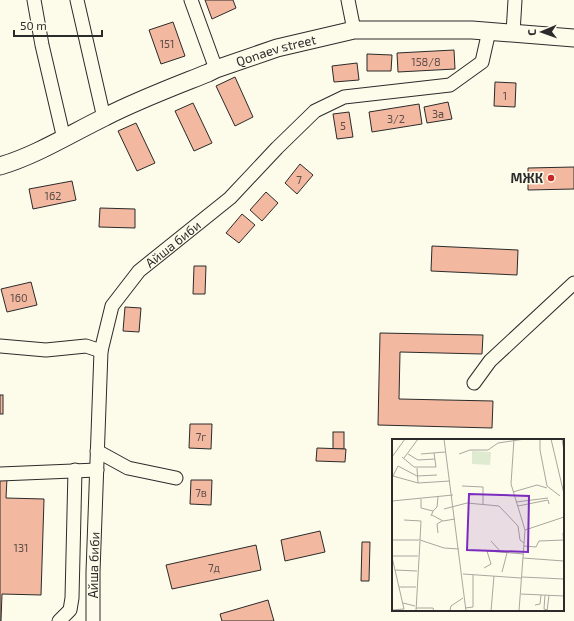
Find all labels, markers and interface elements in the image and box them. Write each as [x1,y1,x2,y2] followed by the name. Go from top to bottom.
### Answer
[14,12,102,38] scale bar
[522,12,562,52] north arrow
[20,18,47,32] text: 50 m
[525,28,538,36] text: С
[234,31,318,70] street label: Qonaev street
[160,37,174,50] house number: 151
[411,55,441,68] house number: 158/8
[503,89,507,102] house number: 1
[432,107,444,120] house number: 3а
[387,112,405,125] house number: 3/2
[340,119,346,132] house number: 5
[511,170,544,186] place label: МЖК
[296,173,302,186] house number: 7
[546,173,556,183] marker: МЖК
[45,189,61,202] house number: 162
[142,217,204,271] street label: Айша биби
[10,291,28,304] house number: 160
[196,430,206,443] house number: 7г
[392,439,564,611] inset map
[195,486,207,499] house number: 7в
[85,531,102,598] street label: Айша биби
[14,541,28,554] house number: 131
[208,561,221,574] house number: 7д

